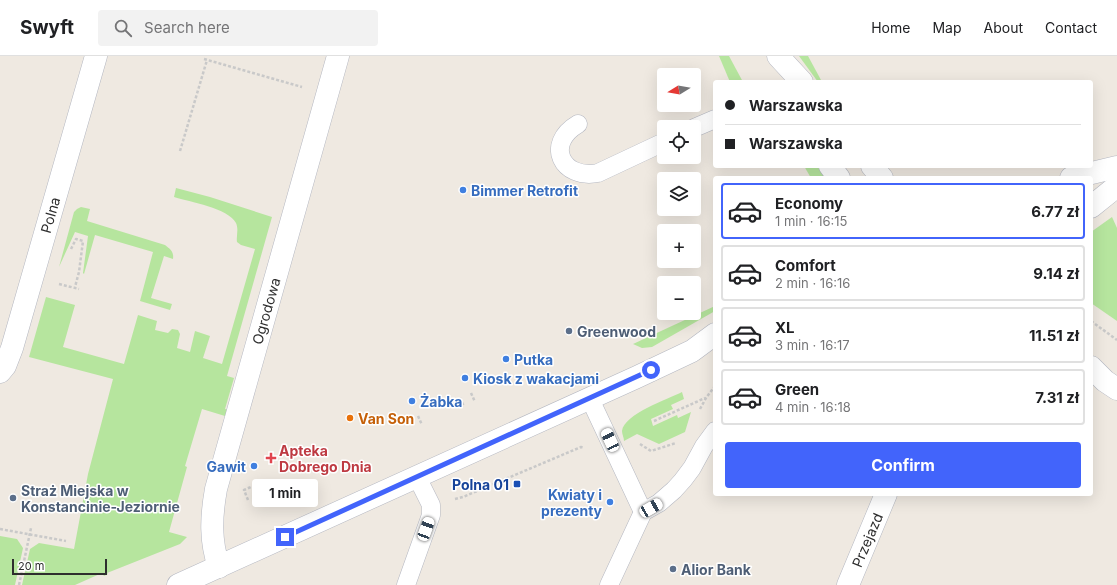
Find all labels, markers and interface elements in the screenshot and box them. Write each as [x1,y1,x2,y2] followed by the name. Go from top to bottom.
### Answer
[98,10,378,46] search box
[20,16,74,39] text: Swyft
[112,17,134,39] icon: search
[144,18,230,37] text: Search here
[871,19,910,36] text: Home
[932,19,962,36] text: Map
[984,19,1023,36] text: About
[1045,19,1097,36] text: Contact
[657,68,701,112] north arrow
[657,68,701,320] map controls
[749,96,843,115] text: Warszawska
[657,120,701,164] button: locate
[749,134,843,153] text: Warszawska
[657,172,701,216] button: layers
[471,182,578,199] place label: Bimmer Retrofit
[458,185,468,195] marker: Bimmer Retrofit
[727,193,763,229] icon: car
[775,194,843,213] text: Economy
[37,195,63,235] street label: Polna
[1031,202,1079,221] text: 6.77 zł
[775,213,848,229] text: 1 min · 16:15
[657,224,701,268] button: +
[727,255,763,291] icon: car
[775,256,836,275] text: Comfort
[1033,264,1079,283] text: 9.14 zł
[775,275,850,291] text: 2 min · 16:16
[248,276,284,346] street label: Ogrodowa
[657,276,701,320] button: −
[727,317,763,353] icon: car
[775,318,795,337] text: XL
[577,323,656,340] place label: Greenwood
[564,326,574,336] marker: Greenwood
[1029,326,1079,345] text: 11.51 zł
[775,337,850,353] text: 3 min · 16:17
[514,351,553,368] place label: Putka
[501,354,511,364] marker: Putka
[642,361,660,379] route start
[473,370,599,387] place label: Kiosk z wakacjami
[460,373,470,383] marker: Kiosk z wakacjami
[727,379,763,415] icon: car
[775,380,819,399] text: Green
[1035,388,1079,407] text: 7.31 zł
[420,392,463,410] place label: Żabka
[407,396,417,406] marker: Żabka
[775,399,851,415] text: 4 min · 16:18
[358,410,414,427] place label: Van Son
[345,413,355,423] marker: Van Son
[599,427,621,453] car
[279,442,372,475] place label: Apteka Dobrego Dnia
[725,442,1081,488] button: Confirm
[266,453,276,463] marker: Apteka Dobrego Dnia
[207,458,246,475] place label: Gawit
[249,461,259,471] marker: Gawit
[452,476,509,493] place label: Polna 01
[252,479,318,507] callout: 1 min
[512,479,522,489] marker: Polna 01
[21,482,180,515] place label: Straż Miejska w Konstancinie-Jeziornie
[269,485,301,501] text: 1 min
[541,486,603,519] place label: Kwiaty i prezenty
[8,493,18,503] marker: Straż Miejska w Konstancinie-Jeziornie
[605,497,615,507] marker: Kwiaty i prezenty
[638,497,664,519] car
[848,510,886,570] street label: Przejazd
[416,516,436,542] car
[276,528,294,546] route end
[12,557,107,576] scale bar
[18,559,44,573] text: 20 m
[681,561,752,578] place label: Alior Bank
[668,564,678,574] marker: Alior Bank

